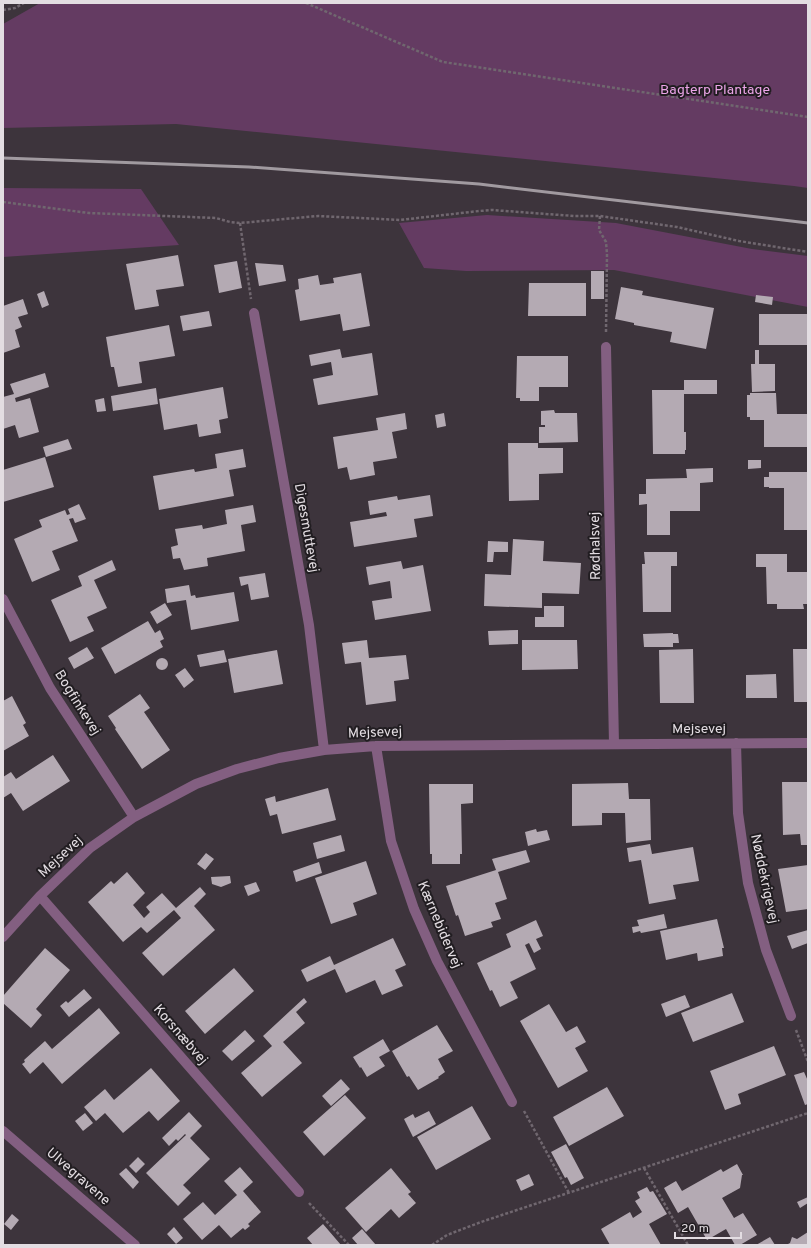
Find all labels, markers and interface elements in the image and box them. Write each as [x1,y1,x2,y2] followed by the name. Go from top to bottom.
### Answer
[660,82,770,99] park label: Bagterp Plantage
[290,482,322,574] street label: Digesmuttevej
[587,512,605,580] street label: Rødhalsvej
[50,667,104,739] street label: Bogfinkevej
[672,721,726,738] street label: Mejsevej
[348,724,402,742] street label: Mejsevej
[35,832,87,882] street label: Mejsevej
[746,833,782,925] street label: Nøddekrigevej
[413,879,465,971] street label: Kærnebidervej
[149,1001,211,1069] street label: Korsnæbvej
[43,1145,113,1209] street label: Ulvegravene
[675,1214,741,1240] scale bar
[681,1221,709,1237] text: 20 m

